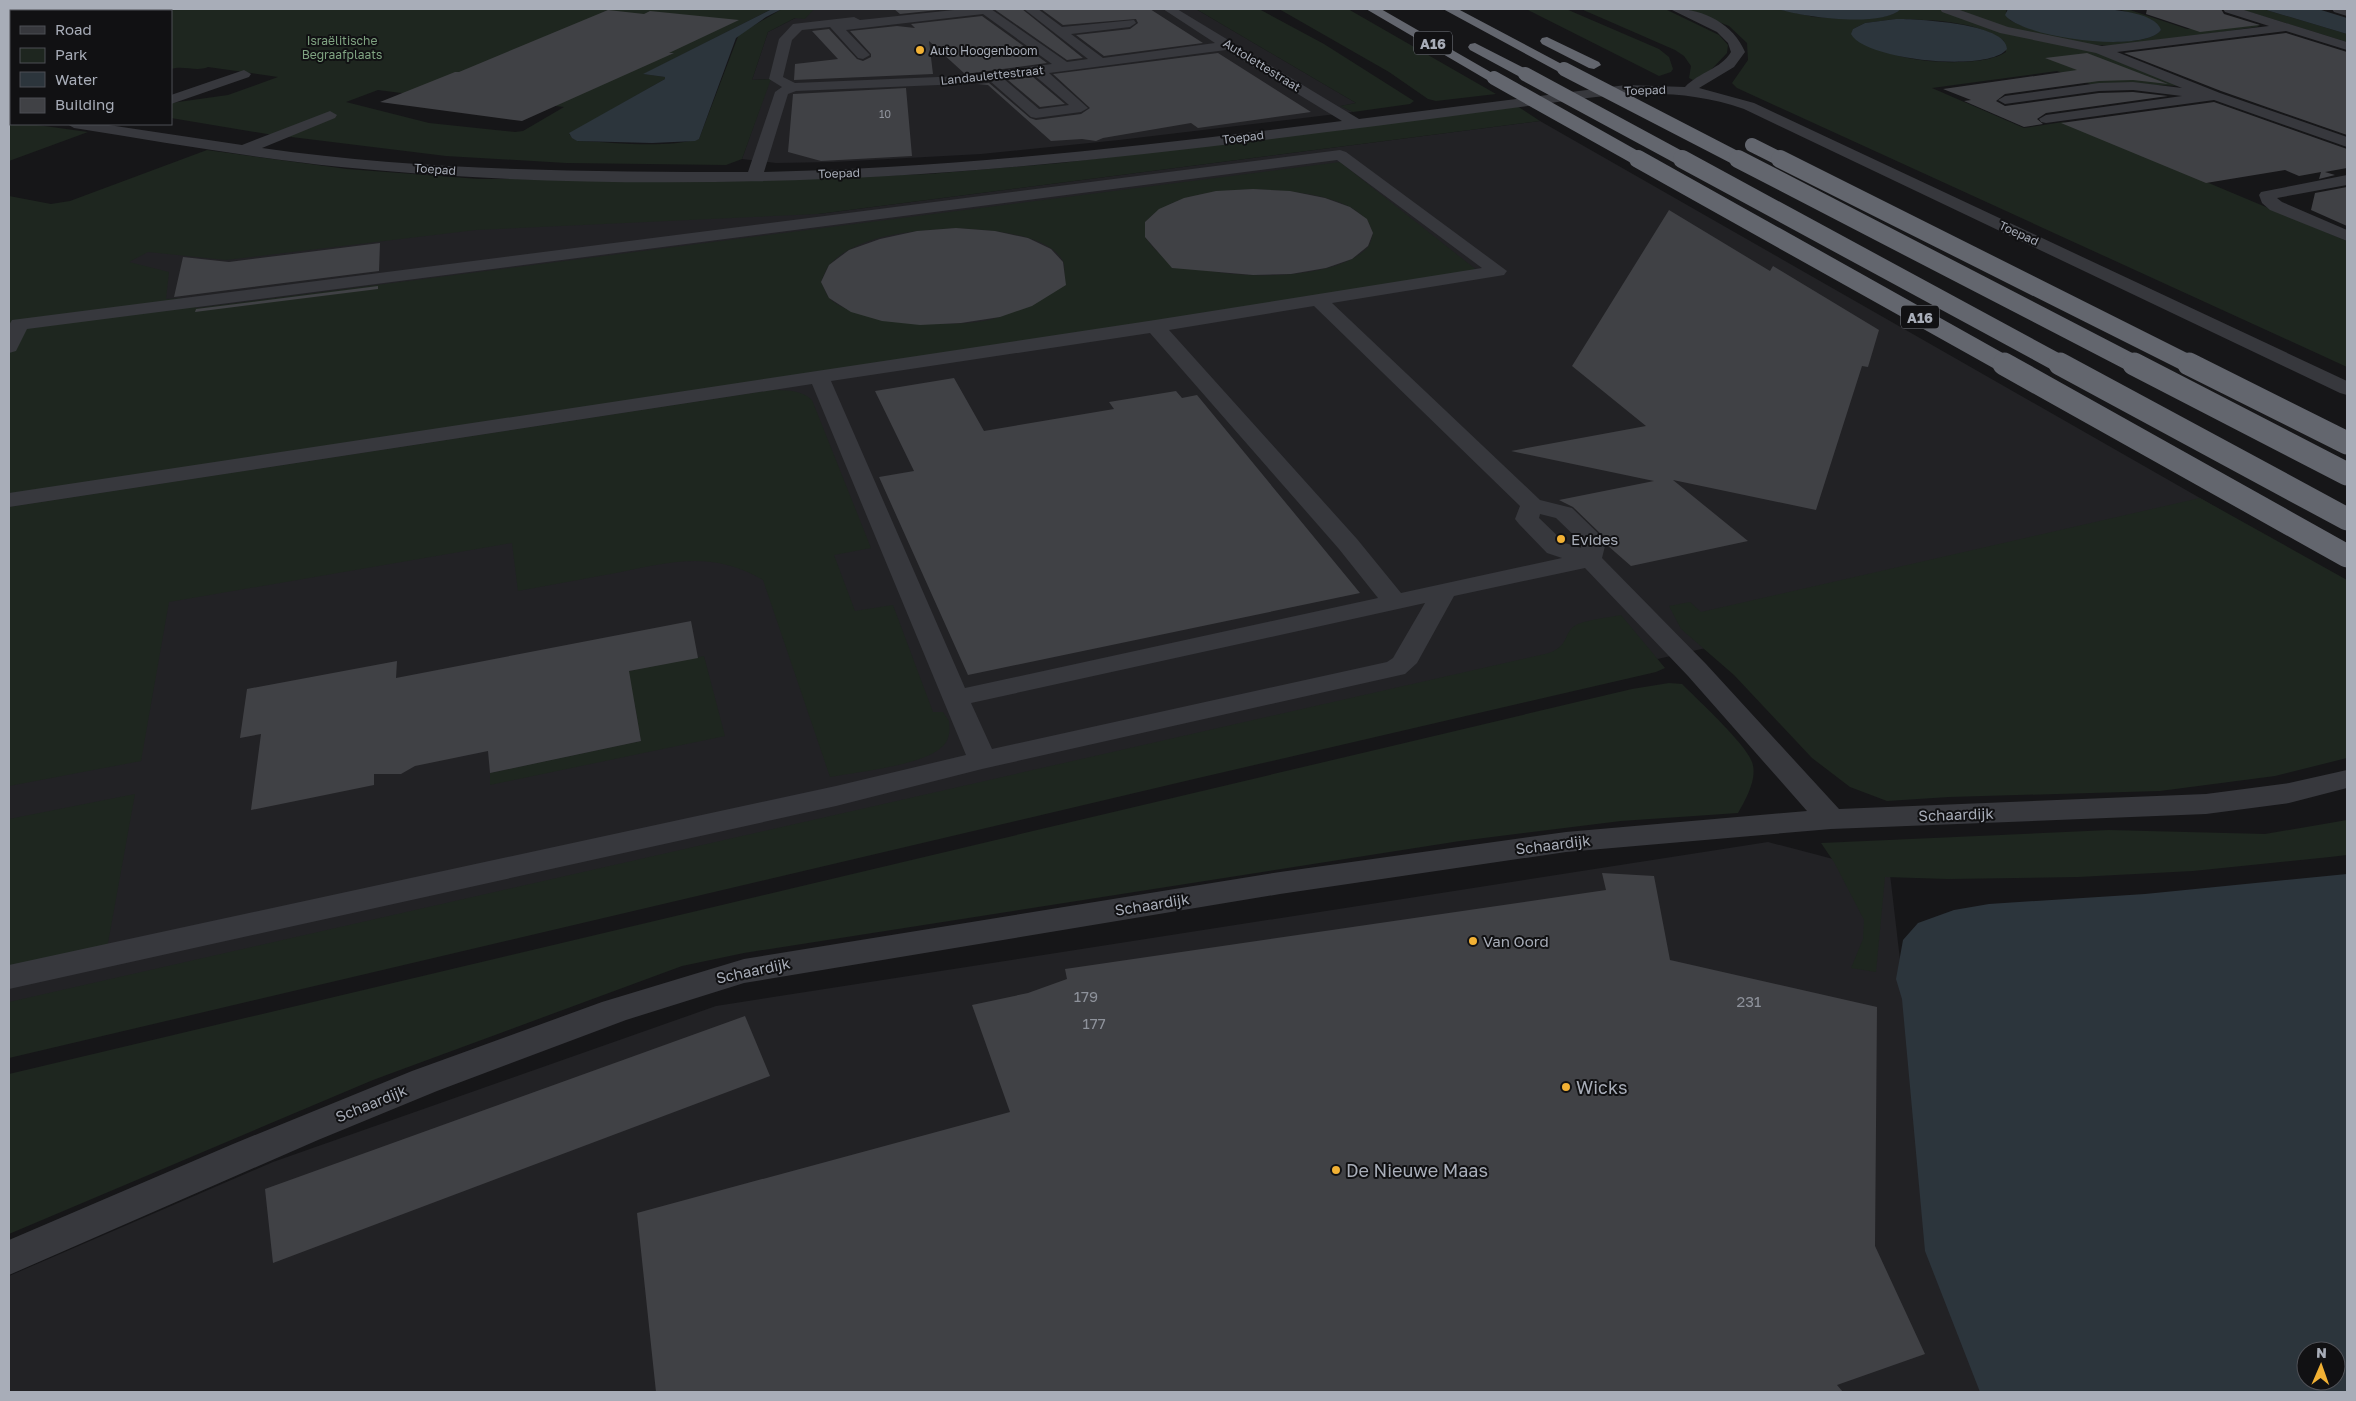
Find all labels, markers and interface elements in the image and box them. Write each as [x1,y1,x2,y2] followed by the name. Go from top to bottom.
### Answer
[10,10,172,125] legend
[55,20,92,38] text: Road
[1414,32,1452,54] road number: A16
[302,33,382,62] park label: Israëlitische Begraafplaats
[1221,35,1304,95] street label: Autolettestraat
[930,43,1038,58] place label: Auto Hoogenboom
[914,44,926,56] marker: Auto Hoogenboom
[55,45,88,63] text: Park
[940,62,1045,88] street label: Landaulettestraat
[55,70,98,88] text: Water
[1624,82,1666,98] street label: Toepad
[55,95,115,113] text: Building
[879,107,891,120] house number: 10
[1221,127,1265,147] street label: Toepad
[413,160,457,178] street label: Toepad
[818,165,860,181] street label: Toepad
[1997,217,2041,249] street label: Toepad
[1901,306,1939,328] road number: A16
[1571,530,1618,548] place label: Evides
[1555,533,1567,545] marker: Evides
[1918,804,1995,824] street label: Schaardijk
[1514,830,1592,858] street label: Schaardijk
[1113,889,1191,919] street label: Schaardijk
[1483,932,1549,950] place label: Van Oord
[1467,935,1479,947] marker: Van Oord
[714,953,792,987] street label: Schaardijk
[1074,987,1098,1005] house number: 179
[1737,992,1761,1010] house number: 231
[1082,1014,1106,1032] house number: 177
[1576,1076,1628,1098] place label: Wicks
[333,1080,410,1125] street label: Schaardijk
[1560,1081,1572,1093] marker: Wicks
[1346,1159,1488,1181] place label: De Nieuwe Maas
[1330,1164,1342,1176] marker: De Nieuwe Maas
[2296,1341,2346,1391] north arrow
[2316,1344,2327,1361] text: N

